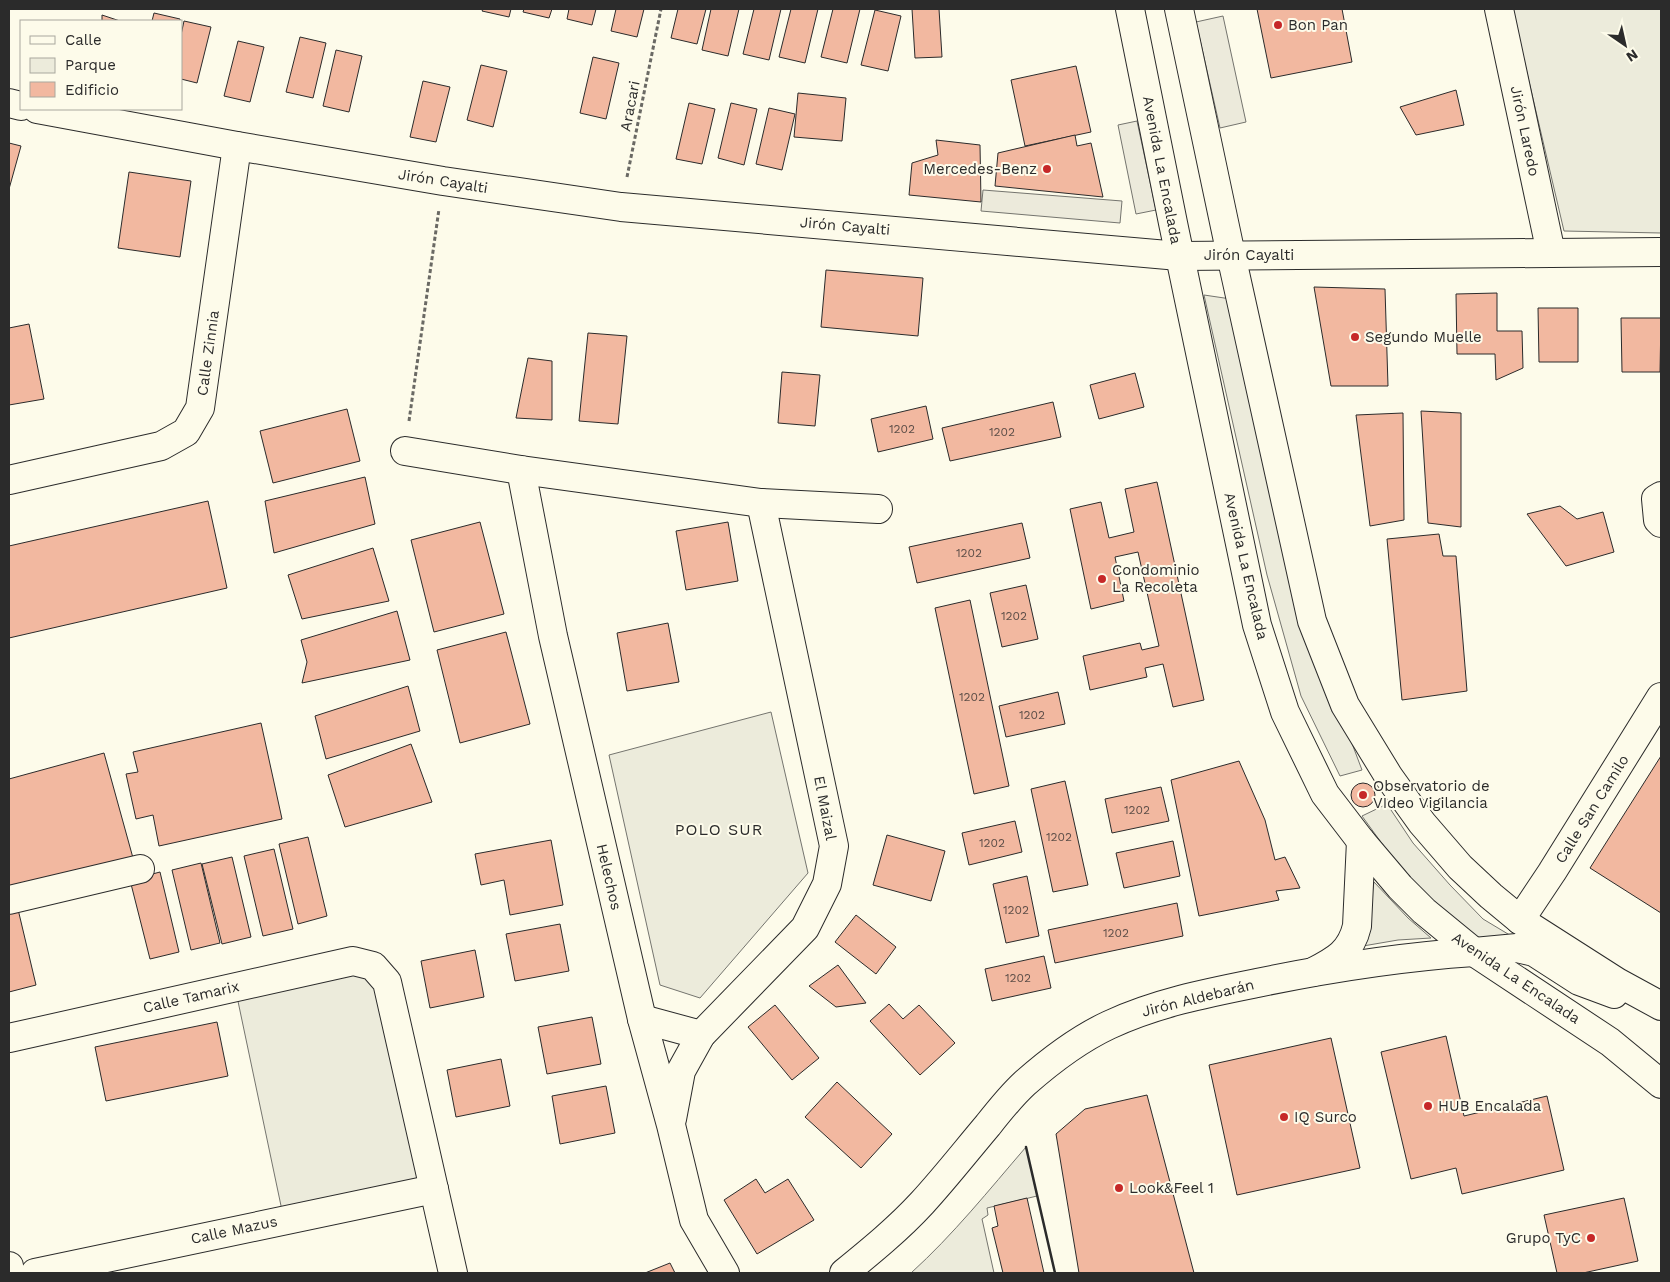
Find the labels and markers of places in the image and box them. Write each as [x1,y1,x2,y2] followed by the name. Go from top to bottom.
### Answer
[1288,16,1348,34] place label: Bon Pan
[1272,19,1284,31] marker: Bon Pan
[923,160,1037,178] place label: Mercedes-Benz
[1041,163,1053,175] marker: Mercedes-Benz
[1365,328,1482,346] place label: Segundo Muelle
[1349,331,1361,343] marker: Segundo Muelle
[1112,561,1200,596] place label: Condominio La Recoleta
[1096,573,1108,585] marker: Condominio La Recoleta
[1373,777,1490,812] place label: Observatorio de VIdeo Vigilancia
[1357,789,1369,801] marker: Observatorio de VIdeo Vigilancia
[1438,1097,1542,1115] place label: HUB Encalada
[1422,1100,1434,1112] marker: HUB Encalada
[1294,1108,1357,1126] place label: IQ Surco
[1278,1111,1290,1123] marker: IQ Surco
[1129,1179,1214,1197] place label: Look&Feel 1
[1113,1182,1125,1194] marker: Look&Feel 1
[1506,1229,1581,1247] place label: Grupo TyC
[1585,1232,1597,1244] marker: Grupo TyC

